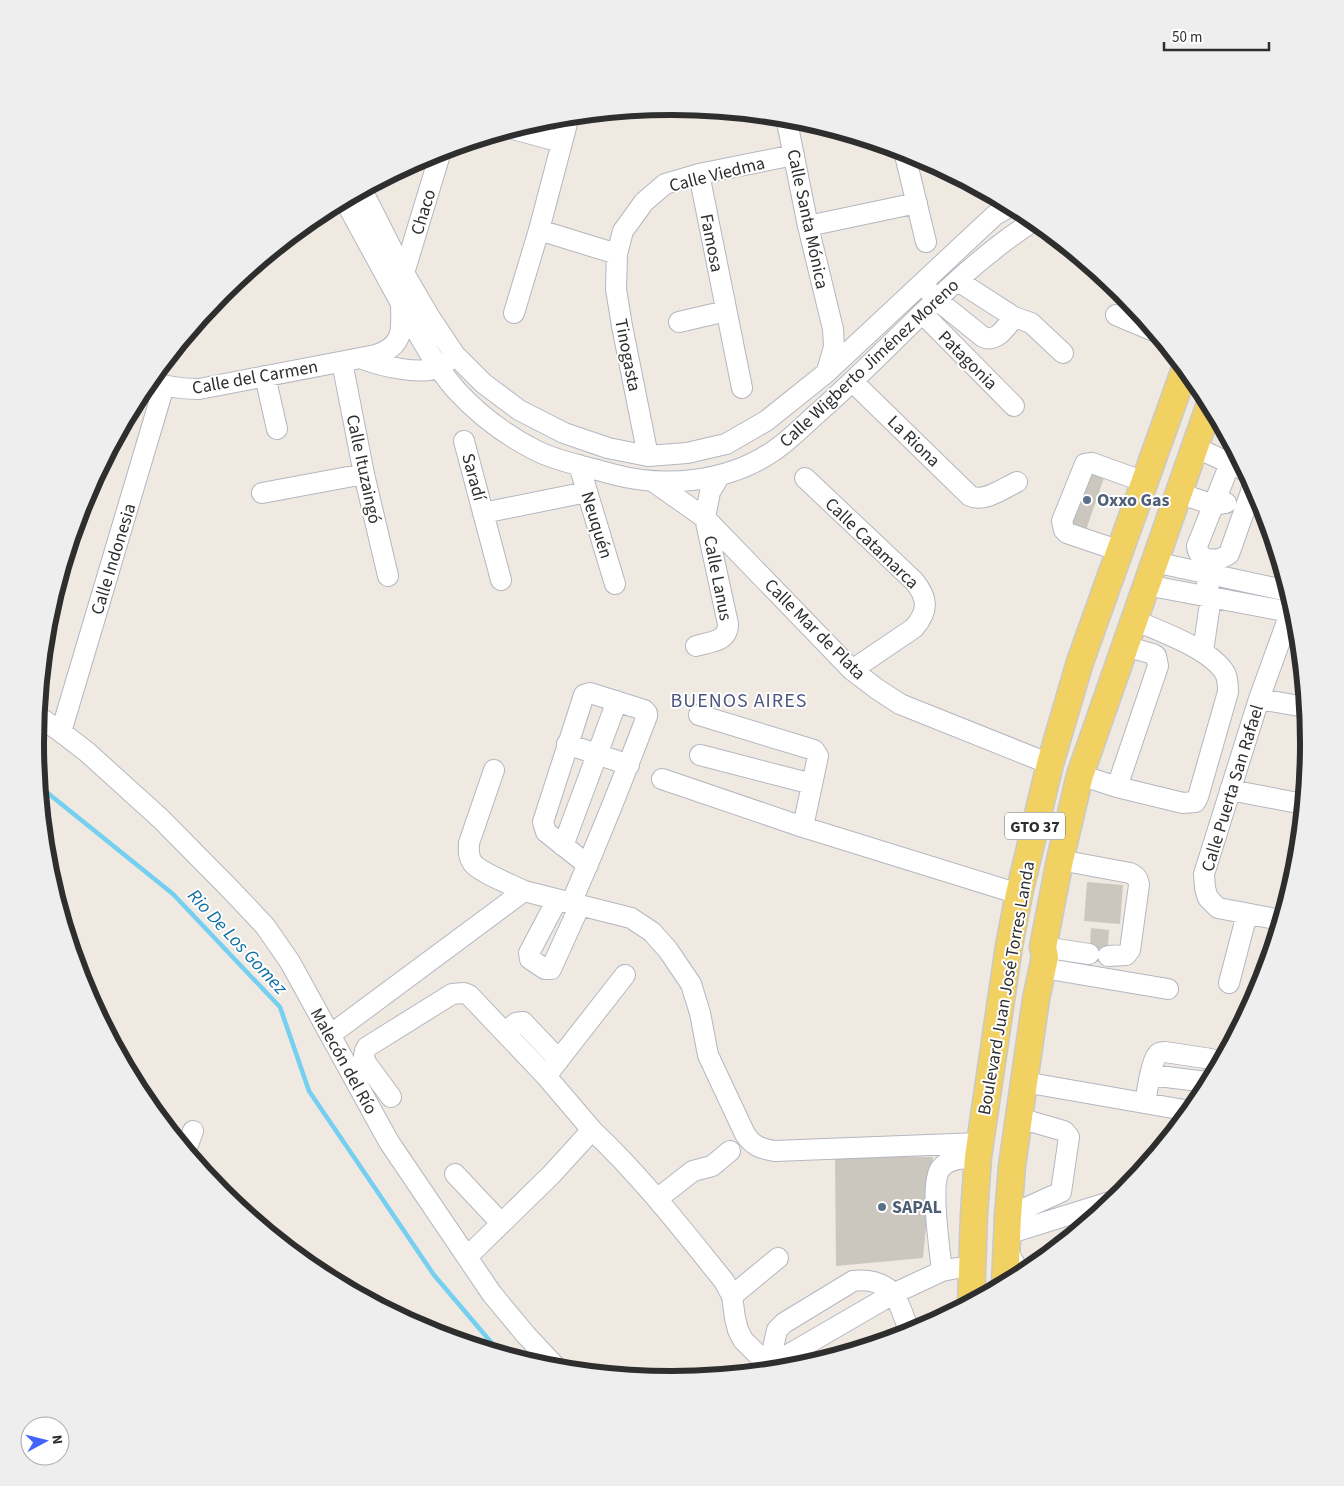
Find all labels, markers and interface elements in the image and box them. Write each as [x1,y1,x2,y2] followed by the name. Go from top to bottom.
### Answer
[1164,20,1269,52] scale bar
[1172,27,1202,48] text: 50 m
[781,147,835,291] street label: Calle Santa Mónica
[667,151,768,198] street label: Calle Viedma
[405,186,442,238] street label: Chaco
[694,212,729,274] street label: Famosa
[774,273,965,453] street label: Calle Wigberto Jiménez Moreno
[608,317,647,394] street label: Tinogasta
[932,325,1003,396] street label: Patagonia
[190,354,320,401] street label: Calle del Carmen
[882,410,946,473] street label: La Riona
[340,412,387,526] street label: Calle Ituzaingó
[455,451,492,504] street label: Saradí
[1097,488,1170,513] place label: Oxxo Gas
[574,489,619,562] street label: Neuquén
[819,492,924,595] street label: Calle Catamarca
[1081,494,1093,506] marker: Oxxo Gas
[85,500,142,618] street label: Calle Indonesia
[697,533,738,623] street label: Calle Lanus
[758,573,871,686] street label: Calle Mar de Plata
[671,687,807,715] district label: BUENOS AIRES
[1195,702,1270,875] street label: Calle Puerta San Rafael
[1005,812,1065,839] road number: GTO 37
[972,859,1041,1117] street label: Boulevard Juan José Torres Landa
[181,883,294,1002] water label: Rio De Los Gomez
[304,1003,383,1119] street label: Malecón del Río
[892,1195,942,1220] place label: SAPAL
[876,1201,888,1213] marker: SAPAL
[20,1416,70,1466] north arrow
[46,1434,67,1445] text: N

